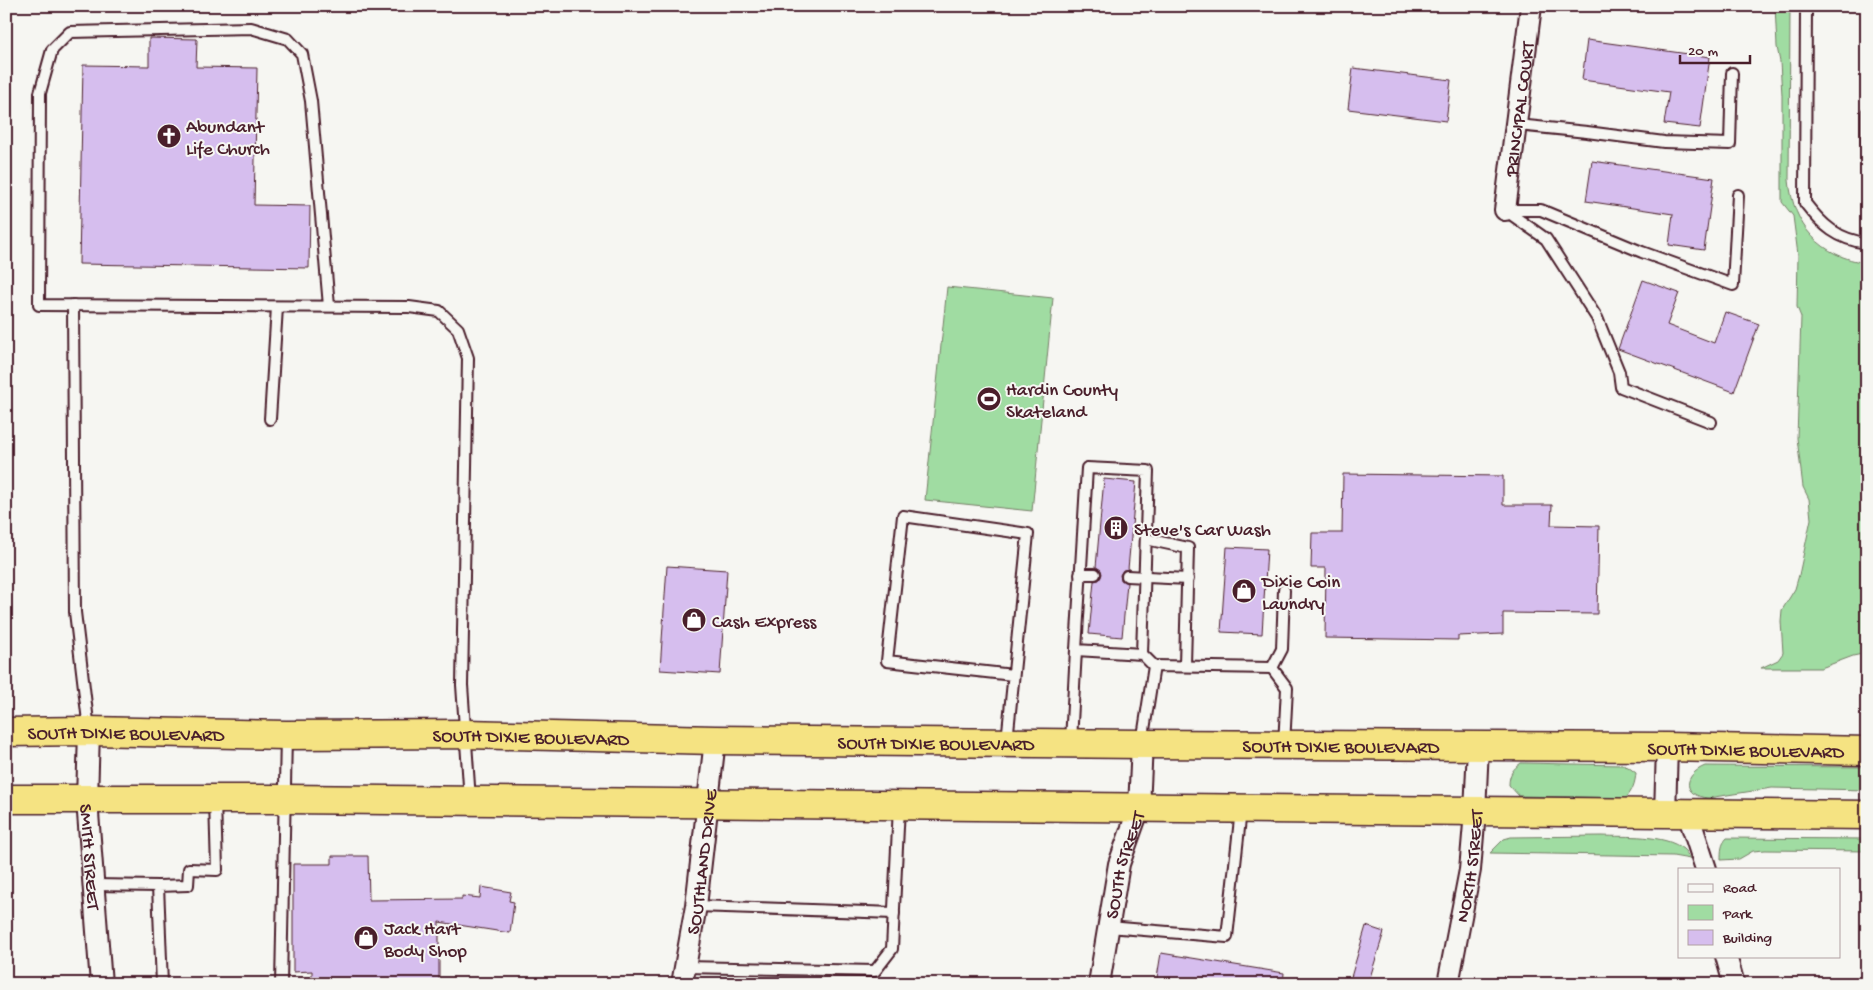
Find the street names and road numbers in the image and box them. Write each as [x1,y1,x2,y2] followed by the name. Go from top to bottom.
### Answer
[1501,40,1541,179] street label: PRINCIPAL COURT
[27,723,225,749] street label: SOUTH DIXIE BOULEVARD
[432,726,630,753] street label: SOUTH DIXIE BOULEVARD
[837,733,1035,758] street label: SOUTH DIXIE BOULEVARD
[1242,737,1440,761] street label: SOUTH DIXIE BOULEVARD
[1647,739,1845,766] street label: SOUTH DIXIE BOULEVARD
[683,787,724,937] street label: SOUTHLAND DRIVE
[72,803,103,912] street label: SMITH STREET
[1102,808,1152,921] street label: SOUTH STREET
[1452,808,1490,925] street label: NORTH STREET

